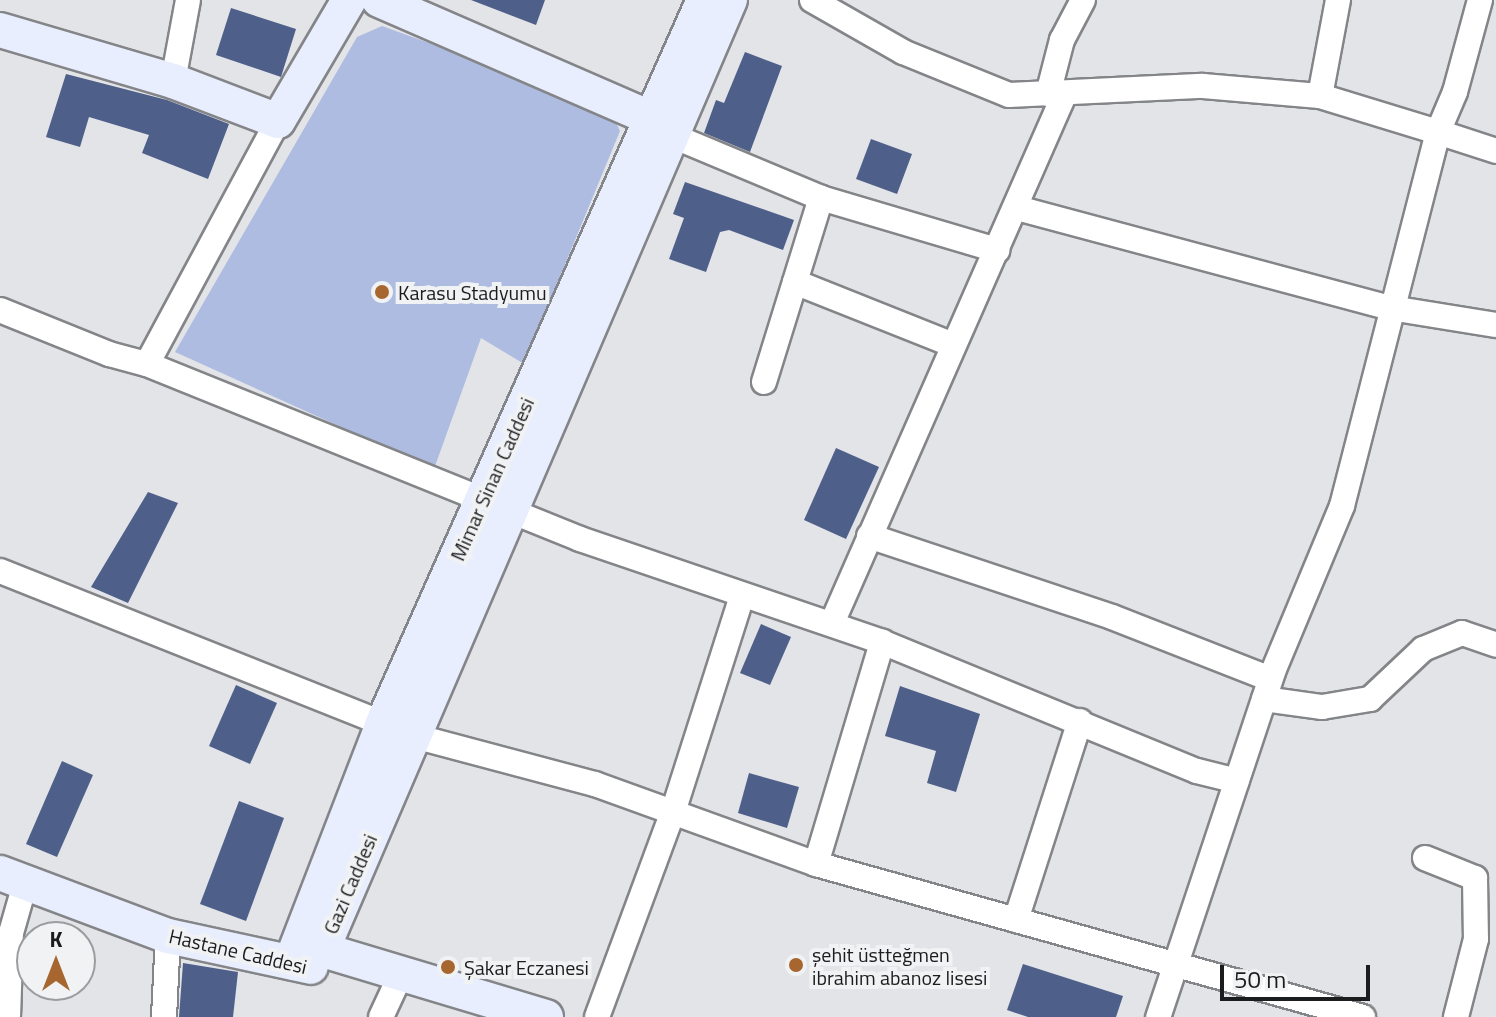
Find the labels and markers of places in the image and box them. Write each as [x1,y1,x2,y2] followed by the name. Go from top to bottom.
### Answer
[398,280,547,304] place label: Karasu Stadyumu
[373,283,391,301] marker: Karasu Stadyumu
[812,942,987,989] place label: şehit üstteğmen ibrahim abanoz lisesi
[464,955,589,979] place label: Şakar Eczanesi
[787,956,805,974] marker: şehit üstteğmen ibrahim abanoz lisesi
[439,958,457,976] marker: Şakar Eczanesi

